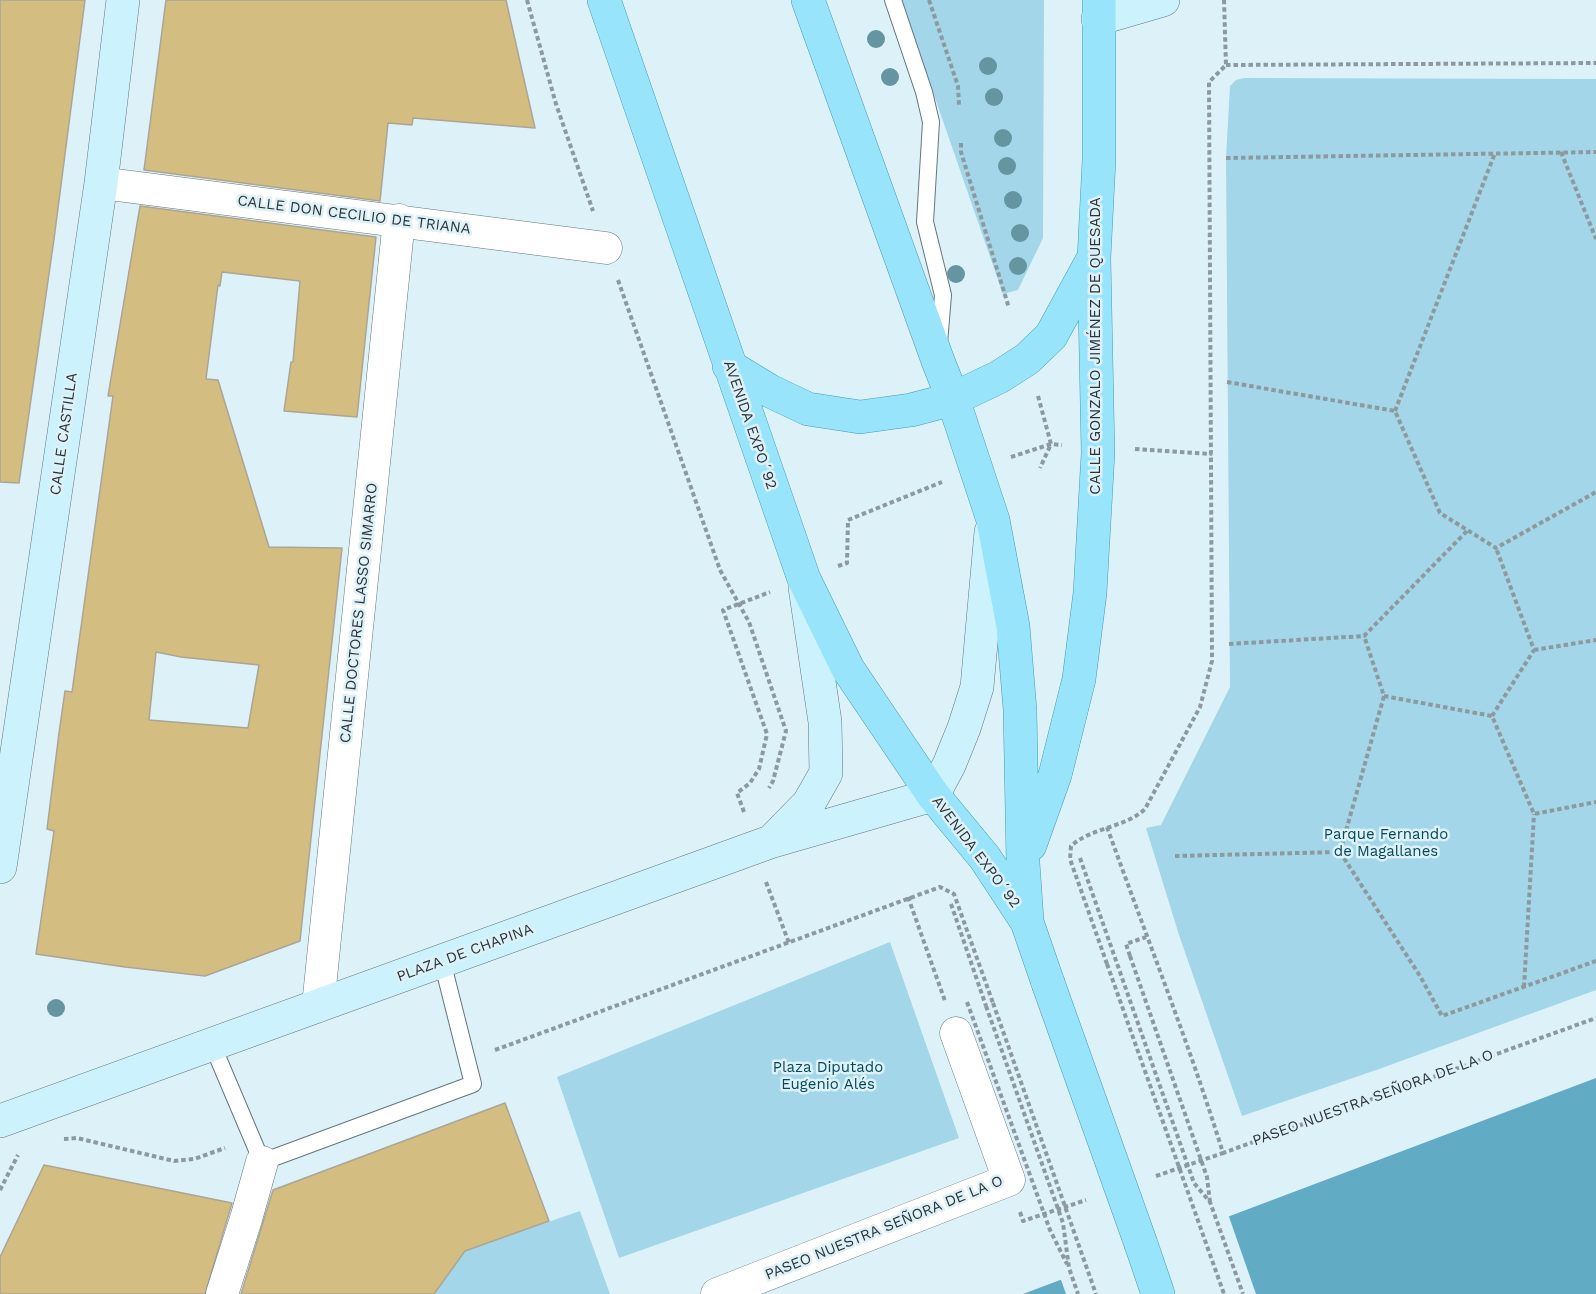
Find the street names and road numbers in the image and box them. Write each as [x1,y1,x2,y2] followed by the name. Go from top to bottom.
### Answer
[236,192,472,238] street label: CALLE DON CECILIO DE TRIANA
[1087,197,1105,495] street label: CALLE GONZALO JIMÉNEZ DE QUESADA
[719,358,781,492] street label: AVENIDA EXPO´92
[47,372,81,496] street label: CALLE CASTILLA
[336,482,382,744] street label: CALLE DOCTORES LASSO SIMARRO
[928,793,1024,911] street label: AVENIDA EXPO´92
[394,920,536,986] street label: PLAZA DE CHAPINA
[1250,1046,1496,1150] street label: PASEO NUESTRA SEÑORA DE LA O
[762,1172,1006,1284] street label: PASEO NUESTRA SEÑORA DE LA O

